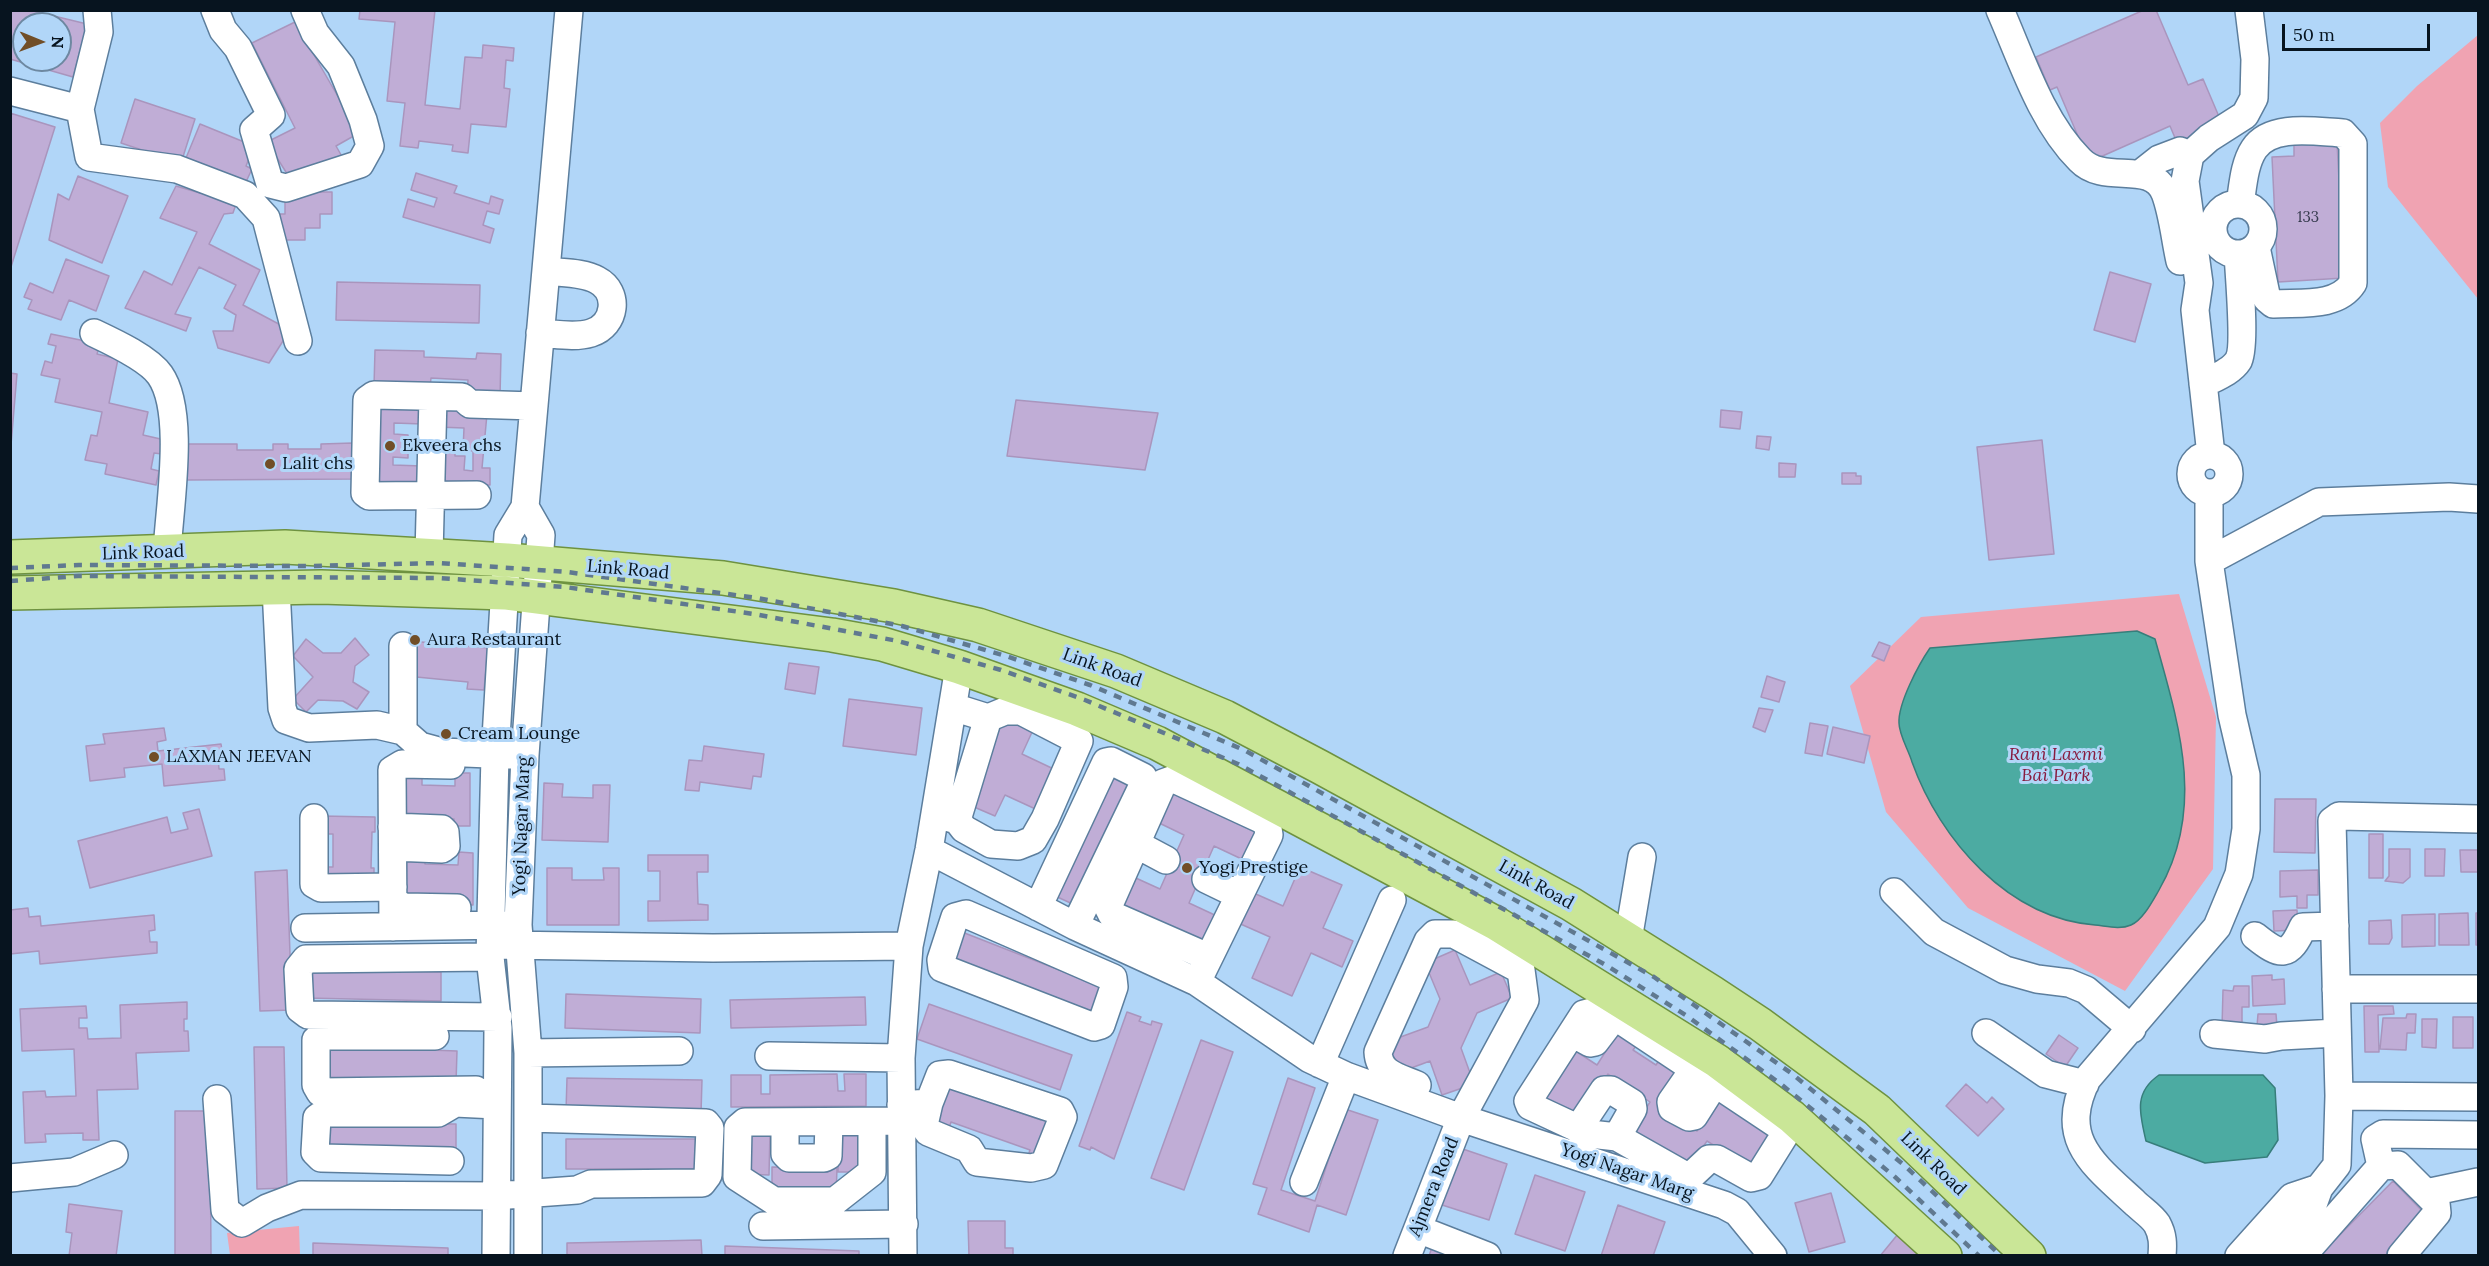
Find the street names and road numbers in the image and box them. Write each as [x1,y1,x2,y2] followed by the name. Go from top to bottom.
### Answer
[101,541,185,565] street label: Link Road
[586,556,670,584] street label: Link Road
[1060,644,1144,692] street label: Link Road
[509,756,535,896] street label: Yogi Nagar Marg
[1495,856,1577,914] street label: Link Road
[1896,1128,1970,1200] street label: Link Road
[1404,1134,1464,1240] street label: Ajmera Road
[1558,1139,1696,1205] street label: Yogi Nagar Marg

